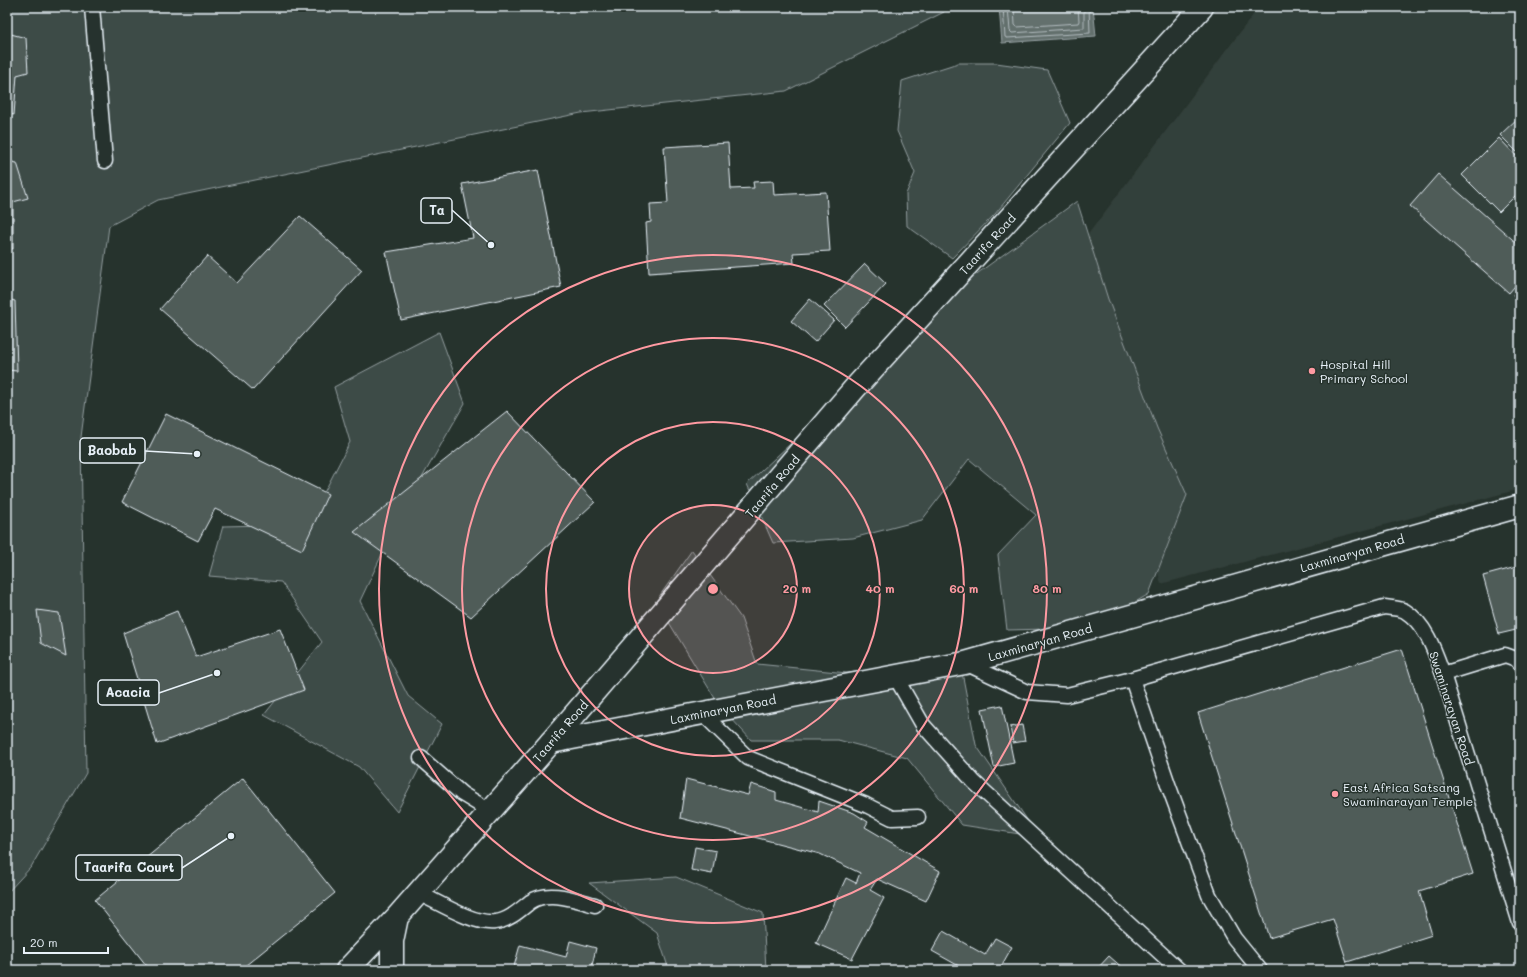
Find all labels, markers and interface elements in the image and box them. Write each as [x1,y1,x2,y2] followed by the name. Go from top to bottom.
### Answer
[421,198,452,223] callout: Ta
[429,201,445,218] text: Ta
[955,210,1019,278] street label: Taarifa Road
[1320,356,1408,386] place label: Hospital Hill Primary School
[1307,366,1317,376] marker: Hospital Hill Primary School
[80,438,145,463] callout: Baobab
[87,441,137,458] text: Baobab
[741,451,803,521] street label: Taarifa Road
[1298,530,1406,575] street label: Laxminaryan Road
[783,580,811,596] text: 20 m
[865,580,895,596] text: 40 m
[950,580,978,596] text: 60 m
[1032,580,1062,596] text: 80 m
[706,582,720,596] centre of rings
[986,619,1094,664] street label: Laxminaryan Road
[1426,649,1478,767] street label: Swaminarayan Road
[98,680,159,705] callout: Acacia
[106,683,151,700] text: Acacia
[669,691,778,727] street label: Laxminaryan Road
[529,696,592,765] street label: Taarifa Road
[1343,779,1473,809] place label: East Africa Satsang Swaminarayan Temple
[1330,789,1340,799] marker: East Africa Satsang Swaminarayan Temple
[76,855,182,880] callout: Taarifa Court
[84,858,175,875] text: Taarifa Court
[24,929,108,955] scale bar
[30,934,58,950] text: 20 m

